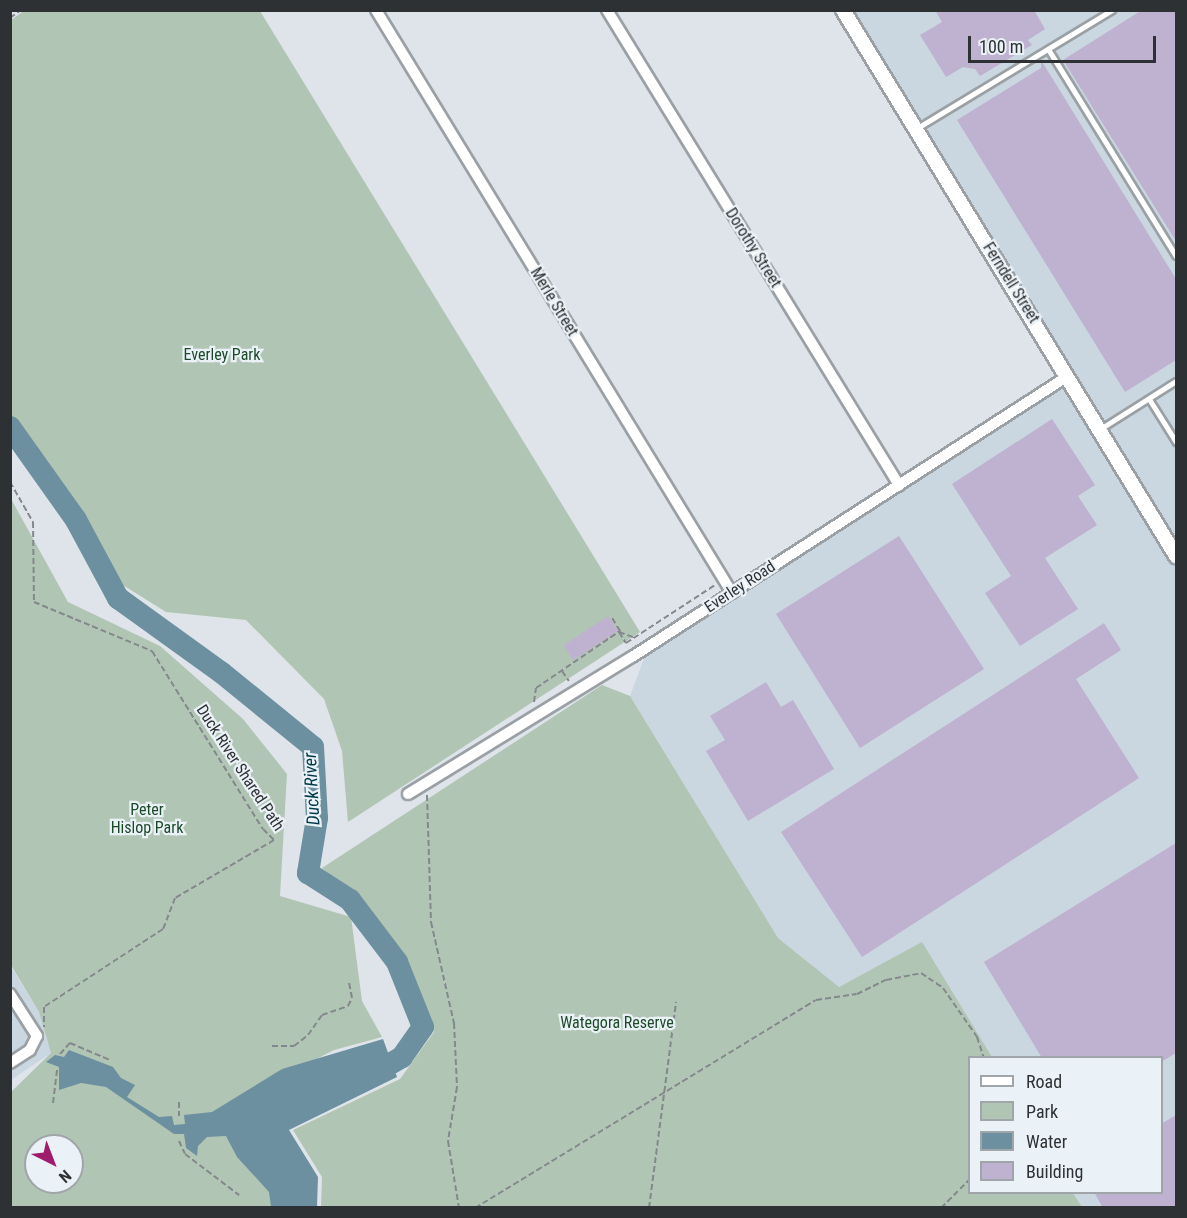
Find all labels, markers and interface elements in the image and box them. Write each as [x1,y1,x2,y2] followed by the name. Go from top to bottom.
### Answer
[971,24,1158,62] scale bar
[979,36,1023,57] text: 100 m
[721,205,785,291] street label: Dorothy Street
[979,239,1043,327] street label: Ferndell Street
[526,264,582,340] street label: Merle Street
[184,345,260,365] park label: Everley Park
[701,557,779,617] street label: Everley Road
[192,701,288,835] street label: Duck River Shared Path
[299,752,325,826] water label: Duck River
[111,800,183,838] park label: Peter Hislop Park
[560,1013,674,1033] park label: Wategora Reserve
[968,1056,1163,1194] legend
[1026,1071,1062,1092] text: Road
[1026,1101,1058,1122] text: Park
[1026,1131,1067,1152] text: Water
[24,1134,84,1194] north arrow
[1026,1161,1083,1182] text: Building
[55,1166,75,1187] text: N

